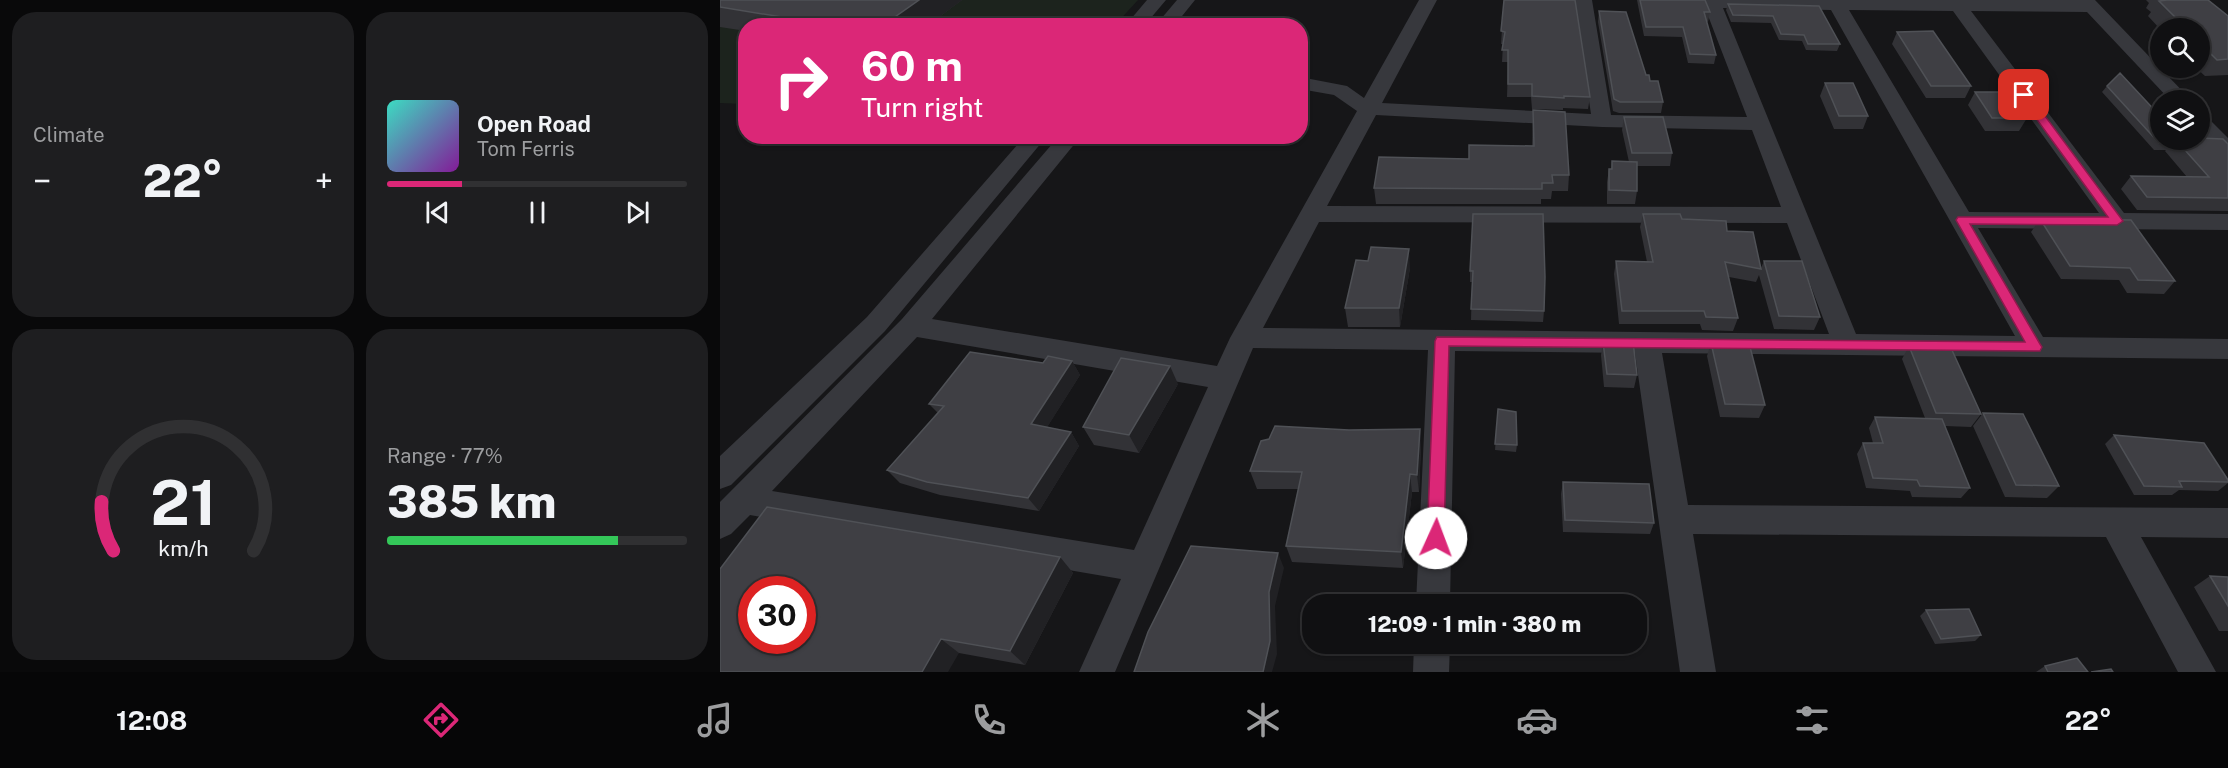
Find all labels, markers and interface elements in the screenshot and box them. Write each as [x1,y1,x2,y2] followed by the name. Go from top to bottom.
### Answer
[2150,18,2210,150] map controls
[2150,18,2210,78] button: search
[861,41,963,90] text: 60 m
[762,42,840,120] icon: right
[1998,69,2049,120] pin
[2007,78,2040,111] icon: arrive
[2150,90,2210,150] button: layers
[861,91,984,123] text: Turn right
[477,111,591,137] text: Open Road
[33,123,105,147] text: Climate
[477,137,575,161] text: Tom Ferris
[143,154,223,207] text: 22°
[33,162,51,200] text: −
[315,162,333,200] text: +
[421,196,454,229] icon: previous
[521,196,554,229] icon: pause
[621,196,654,229] icon: next
[387,444,503,468] text: Range · 77%
[150,466,216,539] text: 21
[387,475,557,528] text: 385 km
[1404,506,1468,570] position arrow
[158,537,208,562] text: km/h
[738,576,816,654] speed limit sign: 30
[1368,611,1581,637] text: 12:09 · 1 min · 380 m
[420,699,462,741] icon: directions
[694,699,736,741] icon: music
[968,699,1010,741] icon: phone
[1242,699,1284,741] icon: climate
[1516,699,1558,741] icon: car
[1791,699,1833,741] icon: filters
[116,704,188,736] text: 12:08
[2065,704,2112,736] text: 22°

